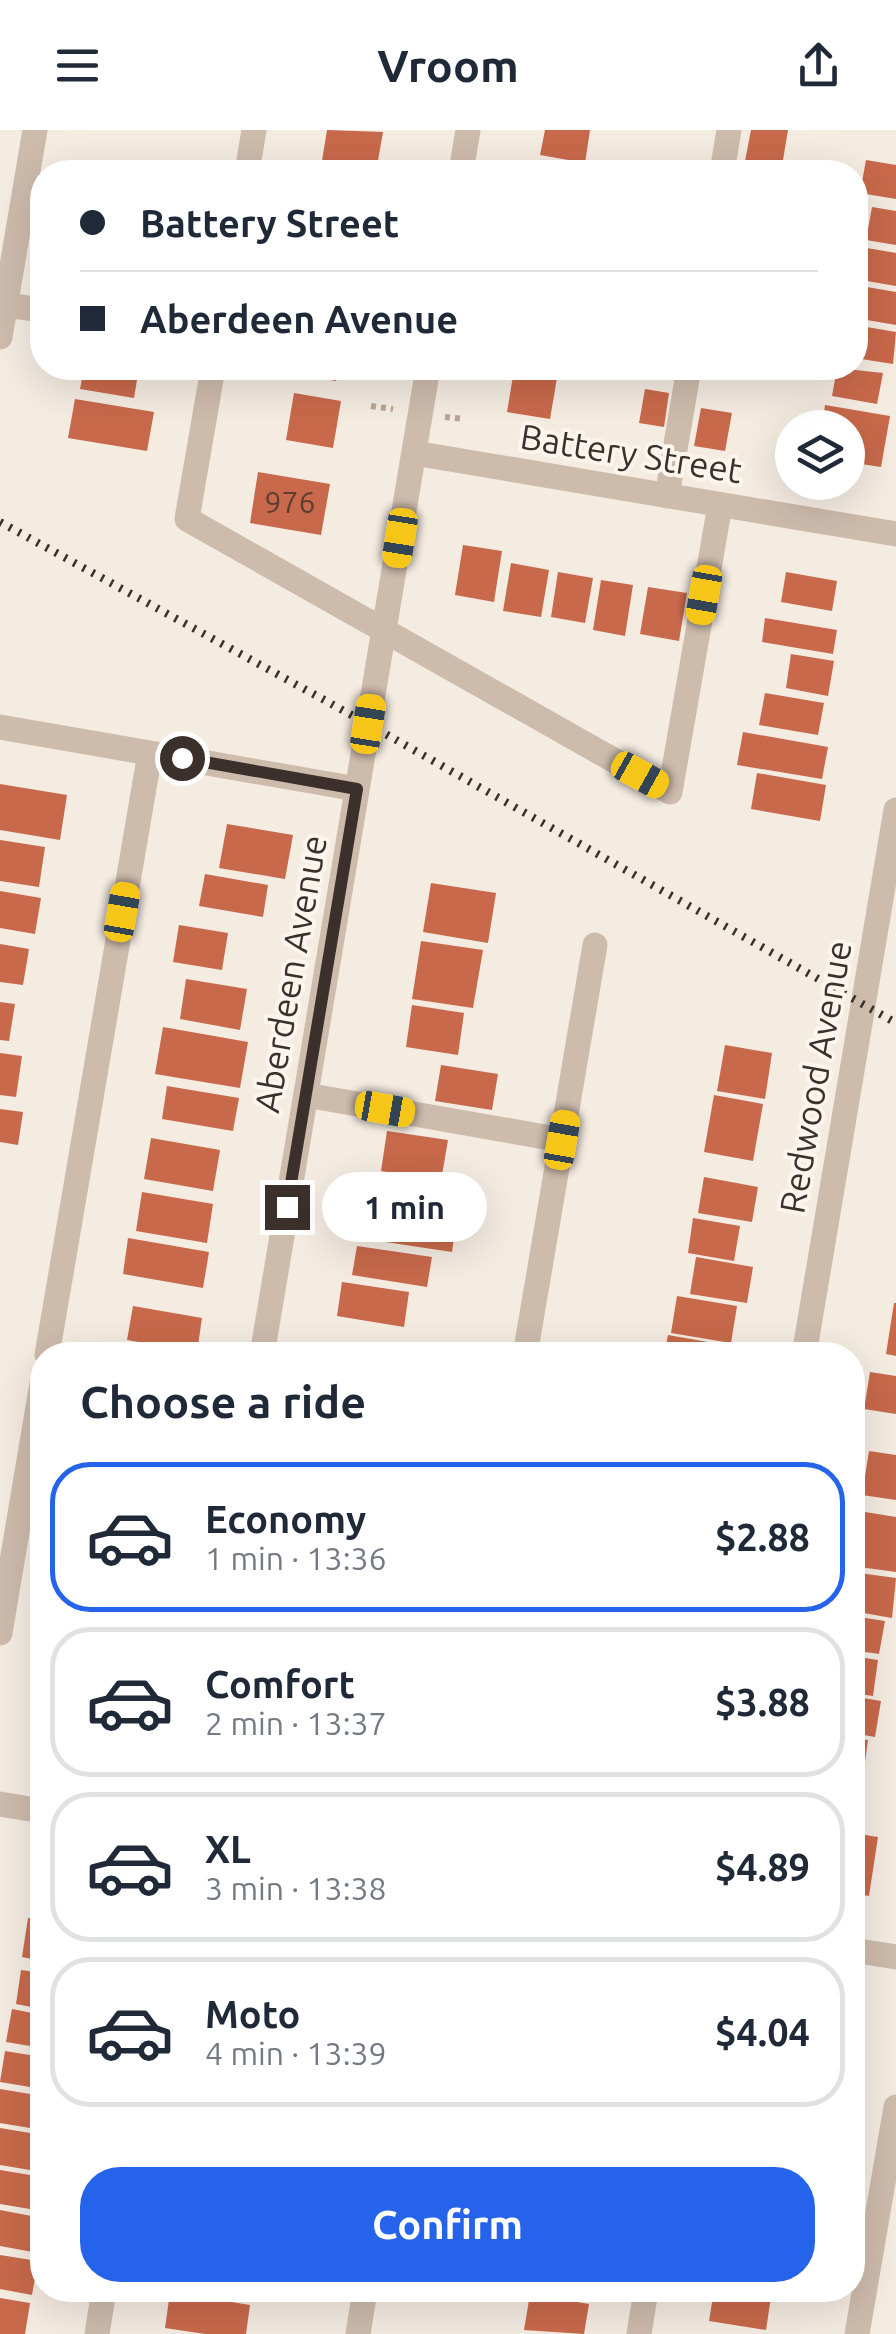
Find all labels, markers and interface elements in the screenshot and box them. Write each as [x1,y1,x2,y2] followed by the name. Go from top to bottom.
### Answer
[50,38,105,93] icon: menu
[791,38,846,93] icon: share
[377,40,519,91] text: Vroom
[140,202,399,244] text: Battery Street
[140,298,458,340] text: Aberdeen Avenue
[775,410,865,500] map controls
[775,410,865,500] button: layers
[518,416,745,490] street label: Battery Street
[265,485,315,519] house number: 976
[380,506,420,570] car
[684,563,724,627] car
[348,692,388,756] car
[160,736,205,781] route start
[606,747,674,803] car
[246,832,334,1116] street label: Aberdeen Avenue
[102,880,142,944] car
[771,937,859,1216] street label: Redwood Avenue
[353,1089,417,1129] car
[542,1108,582,1172] car
[322,1172,487,1242] callout: 1 min
[265,1185,310,1230] route end
[364,1189,445,1225] text: 1 min
[80,1376,366,1427] text: Choose a ride
[85,1492,175,1582] icon: car
[205,1498,366,1540] text: Economy
[715,1516,810,1558] text: $2.88
[205,1540,387,1576] text: 1 min · 13:36
[85,1657,175,1747] icon: car
[205,1663,355,1705] text: Comfort
[715,1681,810,1723] text: $3.88
[205,1705,387,1741] text: 2 min · 13:37
[85,1822,175,1912] icon: car
[205,1828,251,1870] text: XL
[715,1846,810,1888] text: $4.89
[205,1870,387,1906] text: 3 min · 13:38
[85,1987,175,2077] icon: car
[205,1993,300,2035] text: Moto
[715,2011,810,2053] text: $4.04
[205,2035,387,2071] text: 4 min · 13:39
[80,2167,815,2282] button: Confirm

